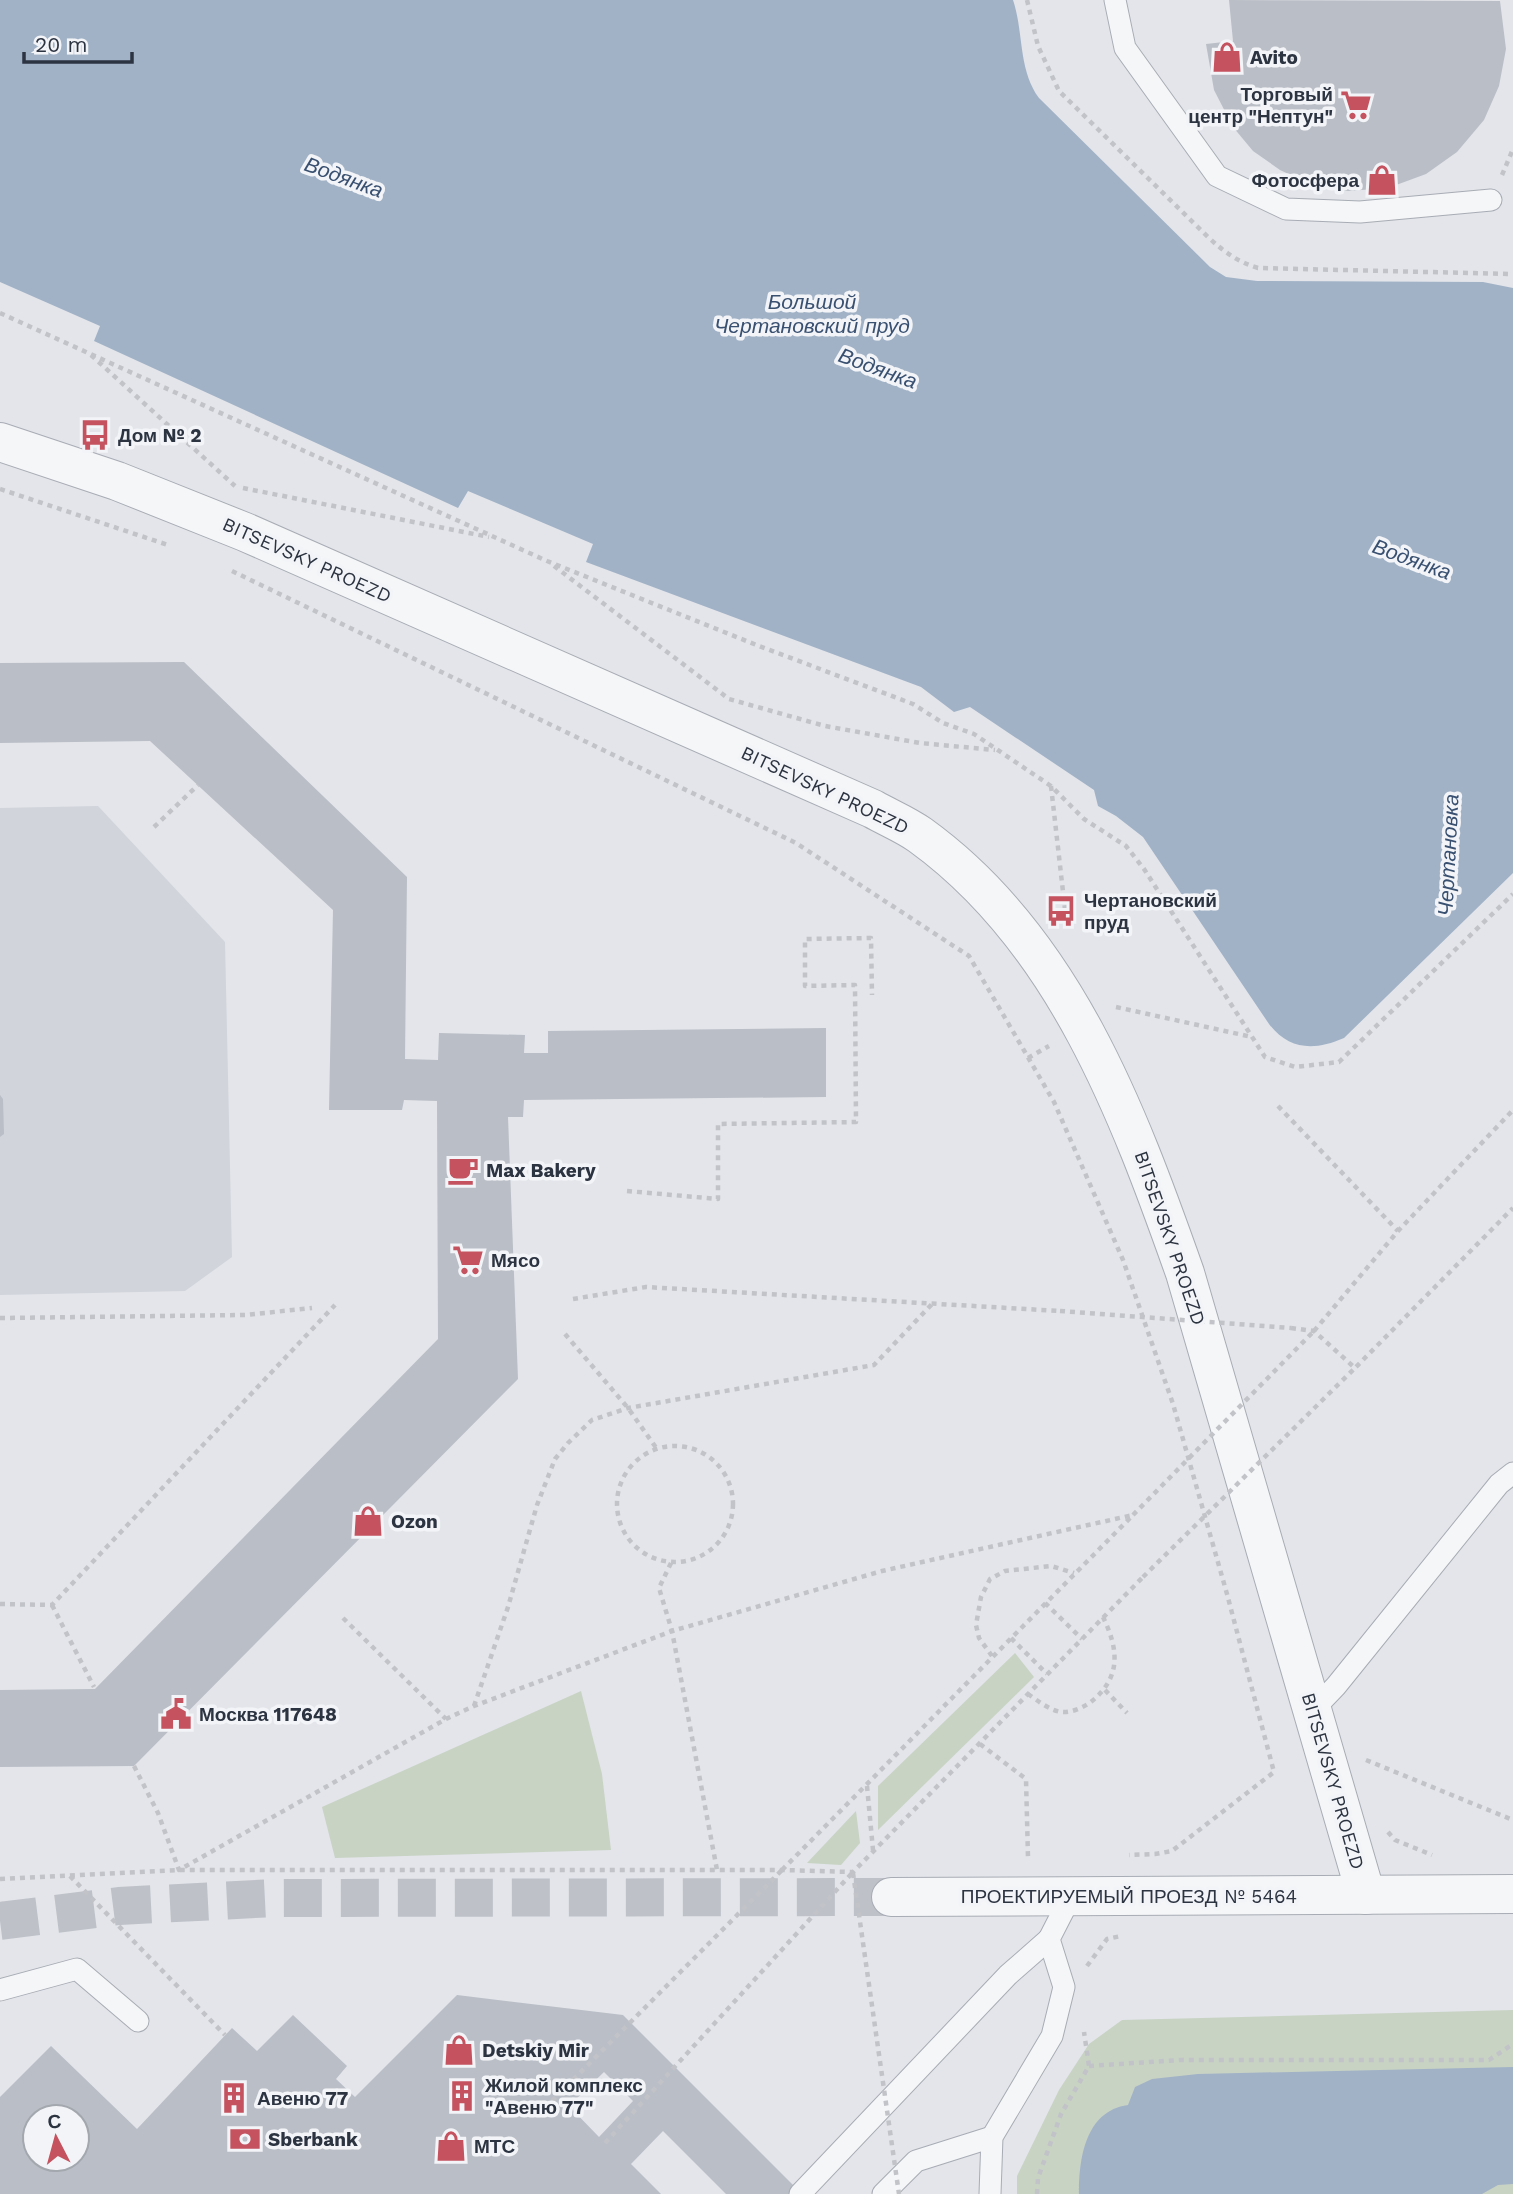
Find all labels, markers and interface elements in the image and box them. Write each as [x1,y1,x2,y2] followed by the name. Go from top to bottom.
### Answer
[24,21,133,65] scale bar
[35,32,87,57] text: 20 m
[1210,40,1244,74] shop icon: Avito
[1250,46,1298,69] place label: Avito
[1188,83,1333,128] place label: Торговый центр "Нептун"
[1339,88,1373,122] supermarket icon: Торговый центр "Нептун"
[301,151,387,203] water label: Водянка
[1365,163,1399,197] shop icon: Фотосфера
[1252,169,1359,192] place label: Фотосфера
[714,289,910,338] water label: Большой Чертановский пруд
[835,342,921,394] water label: Водянка
[78,418,112,452] bus stop icon: Дом № 2
[118,424,202,447] place label: Дом № 2
[219,512,395,608] street label: BITSEVSKY PROEZD
[1369,533,1455,585] water label: Водянка
[737,741,913,839] street label: BITSEVSKY PROEZD
[1432,793,1464,917] water label: Чертановка
[1084,889,1217,934] place label: Чертановский пруд
[1044,894,1078,928] bus stop icon: Чертановский пруд
[1129,1148,1211,1328] street label: BITSEVSKY PROEZD
[446,1153,480,1187] cafe icon: Max Bakery
[486,1159,596,1182] place label: Max Bakery
[451,1243,485,1277] supermarket icon: Мясо
[491,1249,540,1272] place label: Мясо
[351,1504,385,1538] shop icon: Ozon
[391,1510,438,1533] place label: Ozon
[1297,1690,1369,1872] street label: BITSEVSKY PROEZD
[159,1697,193,1731] public building icon: Москва 117648
[199,1703,337,1726] place label: Москва 117648
[961,1885,1297,1908] street label: ПРОЕКТИРУЕМЫЙ ПРОЕЗД № 5464
[442,2033,476,2067] shop icon: Detskiy Mir
[482,2039,590,2062] place label: Detskiy Mir
[484,2074,643,2119] place label: Жилой комплекс "Авеню 77"
[445,2079,479,2113] building icon: Жилой комплекс "Авеню 77"
[217,2081,251,2115] building icon: Авеню 77
[257,2087,348,2110] place label: Авеню 77
[21,2103,91,2173] north arrow
[46,2109,63,2134] text: С
[228,2122,262,2156] bank icon: Sberbank
[268,2128,358,2151] place label: Sberbank
[434,2129,468,2163] shop icon: МТС
[474,2135,515,2158] place label: МТС

